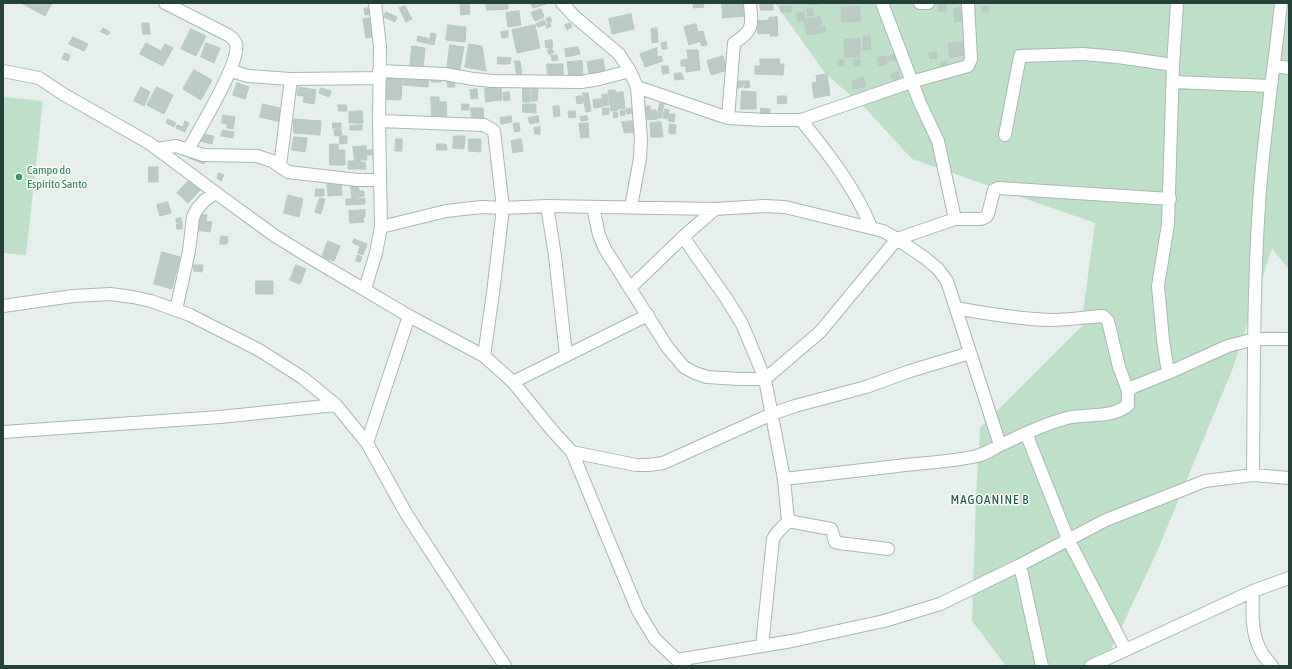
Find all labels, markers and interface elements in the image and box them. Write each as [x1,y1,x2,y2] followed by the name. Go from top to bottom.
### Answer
[27,163,87,191] place label: Campo do Espirito Santo
[14,172,24,182] marker: Campo do Espirito Santo
[950,492,1030,508] district label: MAGOANINE B

